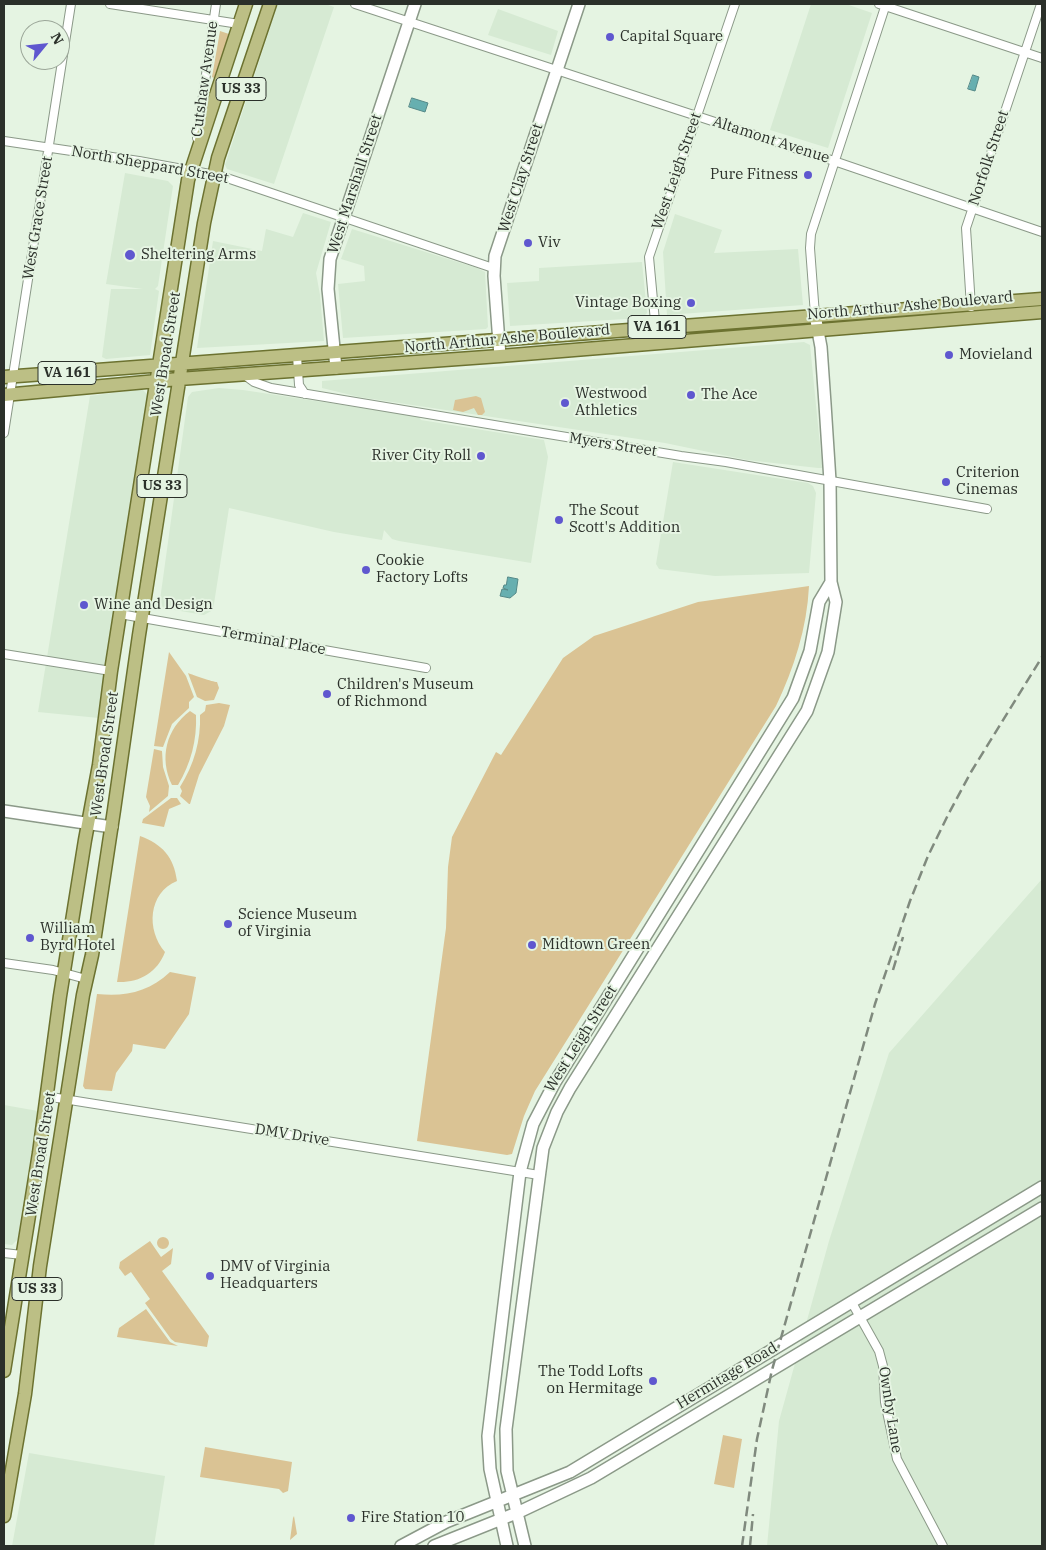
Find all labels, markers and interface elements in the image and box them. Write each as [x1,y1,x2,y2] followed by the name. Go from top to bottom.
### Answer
[20,20,70,70] north arrow
[188,20,222,138] street label: Cutshaw Avenue
[620,28,723,46] place label: Capital Square
[47,29,68,48] text: N
[604,31,616,43] marker: Capital Square
[216,78,266,100] road number: US 33
[965,108,1013,208] street label: Norfolk Street
[649,110,705,232] street label: West Leigh Street
[324,112,386,256] street label: West Marshall Street
[710,113,832,167] street label: Altamont Avenue
[495,121,547,235] street label: West Clay Street
[70,142,230,188] street label: North Sheppard Street
[19,155,57,281] street label: West Grace Street
[710,166,798,184] place label: Pure Fitness
[802,169,814,181] marker: Pure Fitness
[538,234,560,252] place label: Viv
[522,237,534,249] marker: Viv
[141,246,256,264] place label: Sheltering Arms
[123,248,137,262] marker: Sheltering Arms
[806,288,1014,324] street label: North Arthur Ashe Boulevard
[147,290,185,418] street label: West Broad Street
[575,294,681,312] place label: Vintage Boxing
[685,297,697,309] marker: Vintage Boxing
[628,316,686,338] road number: VA 161
[403,321,611,357] street label: North Arthur Ashe Boulevard
[959,346,1033,364] place label: Movieland
[943,349,955,361] marker: Movieland
[38,362,96,384] road number: VA 161
[575,385,647,420] place label: Westwood Athletics
[701,386,758,404] place label: The Ace
[685,389,697,401] marker: The Ace
[559,397,571,409] marker: Westwood Athletics
[568,429,658,461] street label: Myers Street
[372,447,471,465] place label: River City Roll
[475,450,487,462] marker: River City Roll
[956,464,1020,499] place label: Criterion Cinemas
[137,474,187,498] road number: US 33
[940,476,952,488] marker: Criterion Cinemas
[569,502,680,537] place label: The Scout Scott's Addition
[553,514,565,526] marker: The Scout Scott's Addition
[376,552,468,587] place label: Cookie Factory Lofts
[360,564,372,576] marker: Cookie Factory Lofts
[94,596,213,614] place label: Wine and Design
[78,599,90,611] marker: Wine and Design
[219,623,327,659] street label: Terminal Place
[337,676,474,711] place label: Children's Museum of Richmond
[321,688,333,700] marker: Children's Museum of Richmond
[87,690,123,818] street label: West Broad Street
[238,906,357,941] place label: Science Museum of Virginia
[222,918,234,930] marker: Science Museum of Virginia
[40,920,115,955] place label: William Byrd Hotel
[24,932,36,944] marker: William Byrd Hotel
[542,936,650,954] place label: Midtown Green
[526,939,538,951] marker: Midtown Green
[541,982,621,1096] street label: West Leigh Street
[22,1090,60,1218] street label: West Broad Street
[254,1120,330,1150] street label: DMV Drive
[220,1258,331,1293] place label: DMV of Virginia Headquarters
[204,1270,216,1282] marker: DMV of Virginia Headquarters
[12,1278,62,1300] road number: US 33
[673,1339,781,1413] street label: Hermitage Road
[538,1363,643,1398] place label: The Todd Lofts on Hermitage
[874,1365,906,1455] street label: Ownby Lane
[647,1375,659,1387] marker: The Todd Lofts on Hermitage
[361,1509,465,1527] place label: Fire Station 10
[345,1512,357,1524] marker: Fire Station 10

